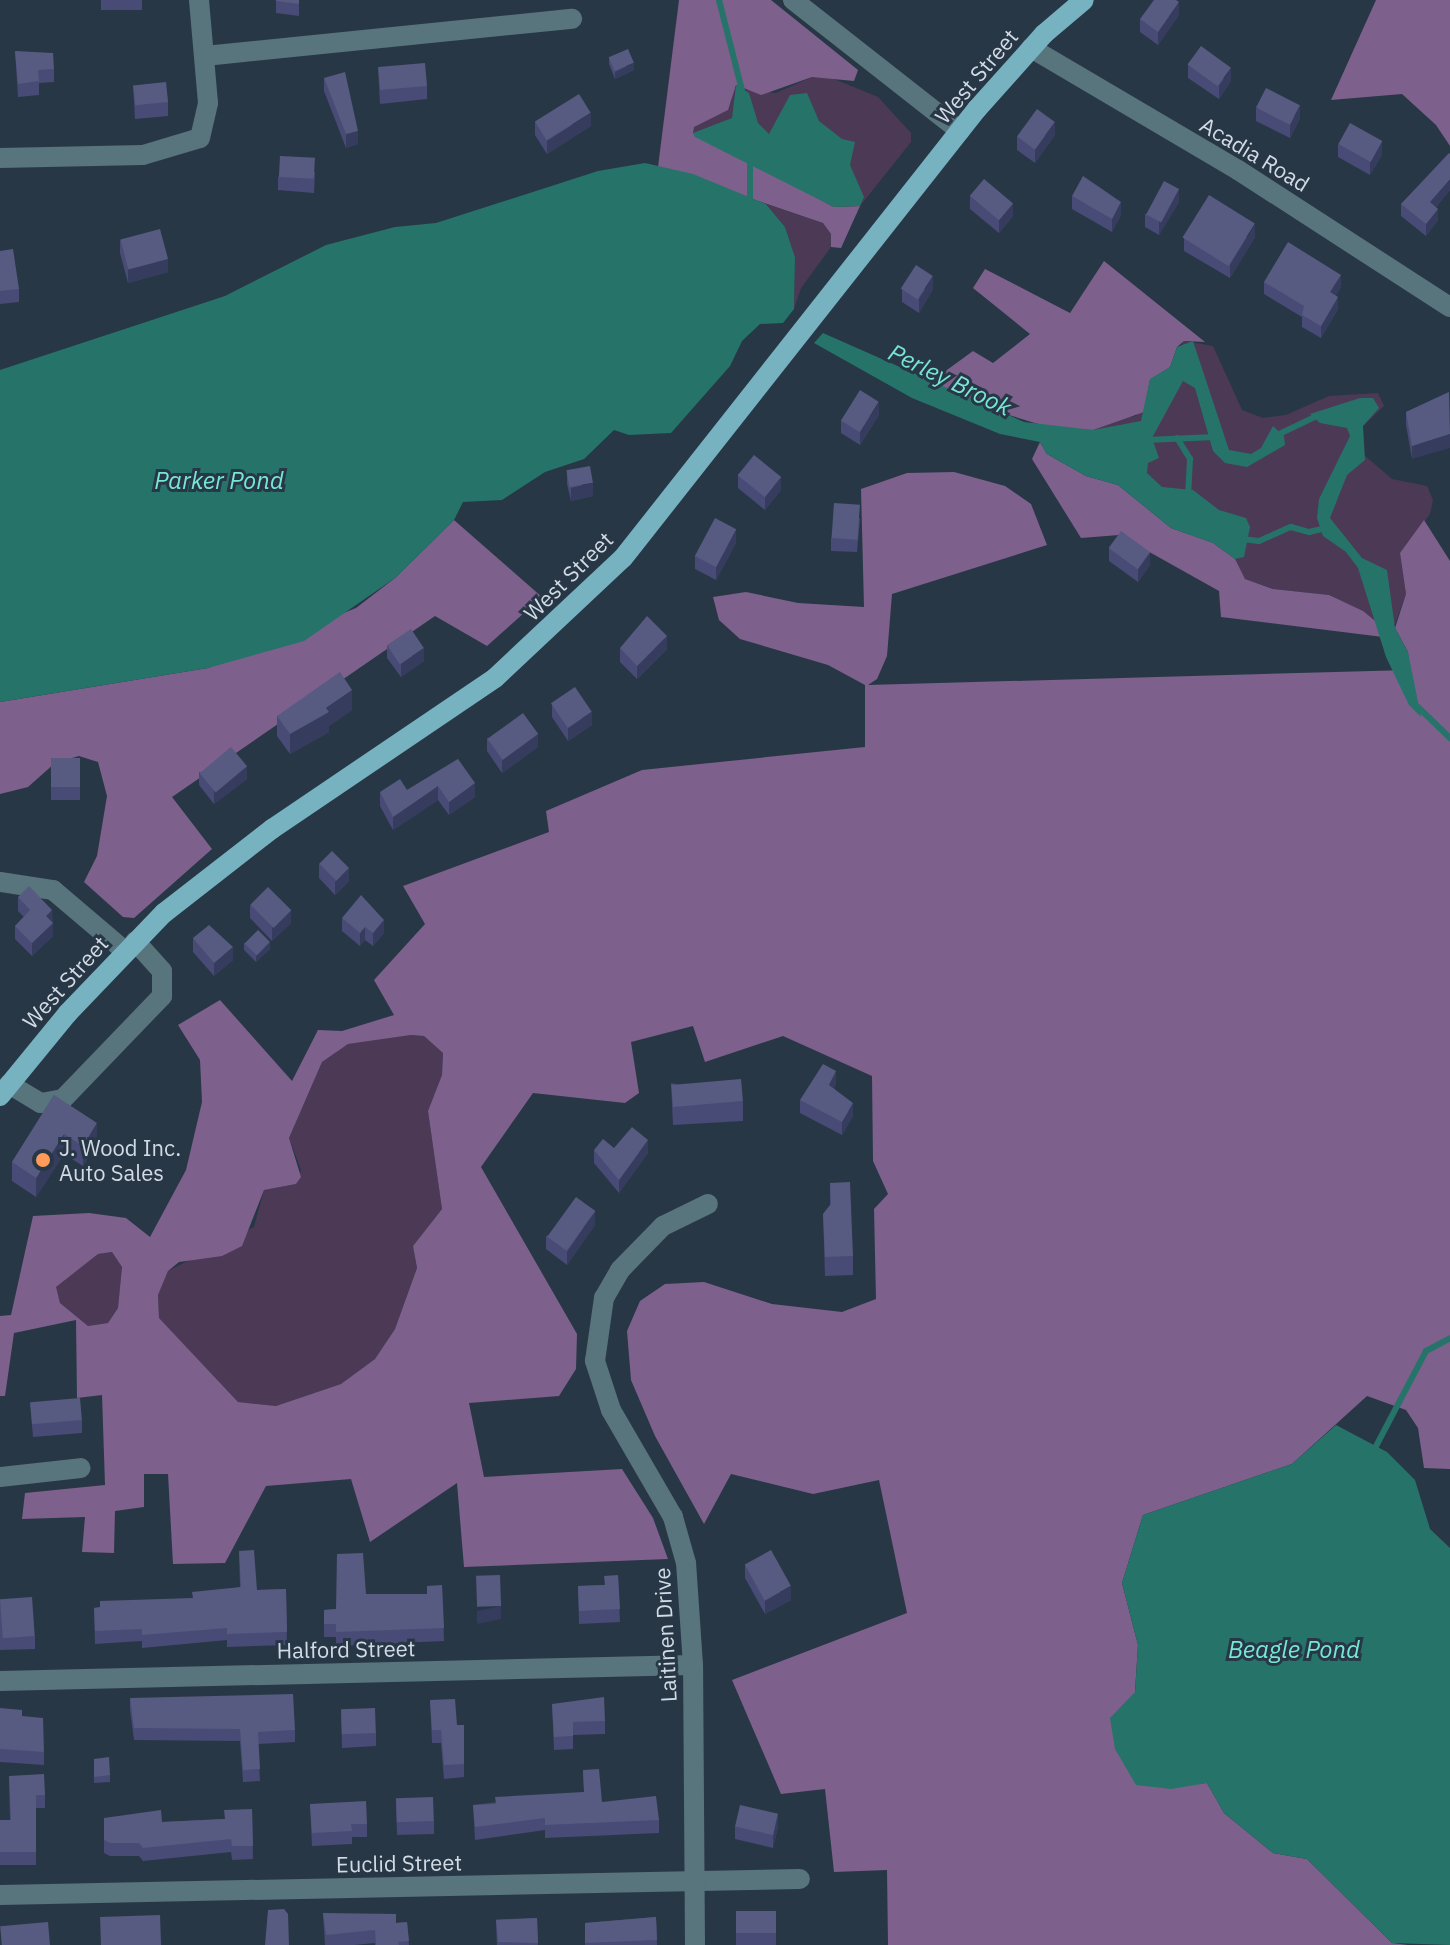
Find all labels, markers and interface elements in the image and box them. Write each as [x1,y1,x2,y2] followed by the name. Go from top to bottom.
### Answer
[929,23,1023,129] street label: West Street
[1196,111,1314,197] street label: Acadia Road
[884,338,1016,422] water label: Perley Brook
[154,467,284,495] water label: Parker Pond
[518,526,618,626] street label: West Street
[17,930,113,1034] street label: West Street
[59,1134,181,1186] place label: J. Wood Inc. Auto Sales
[34,1151,52,1169] marker: J. Wood Inc. Auto Sales
[648,1567,682,1703] street label: Laitinen Drive
[276,1635,416,1663] street label: Halford Street
[1228,1636,1360,1664] water label: Beagle Pond
[336,1849,462,1877] street label: Euclid Street

